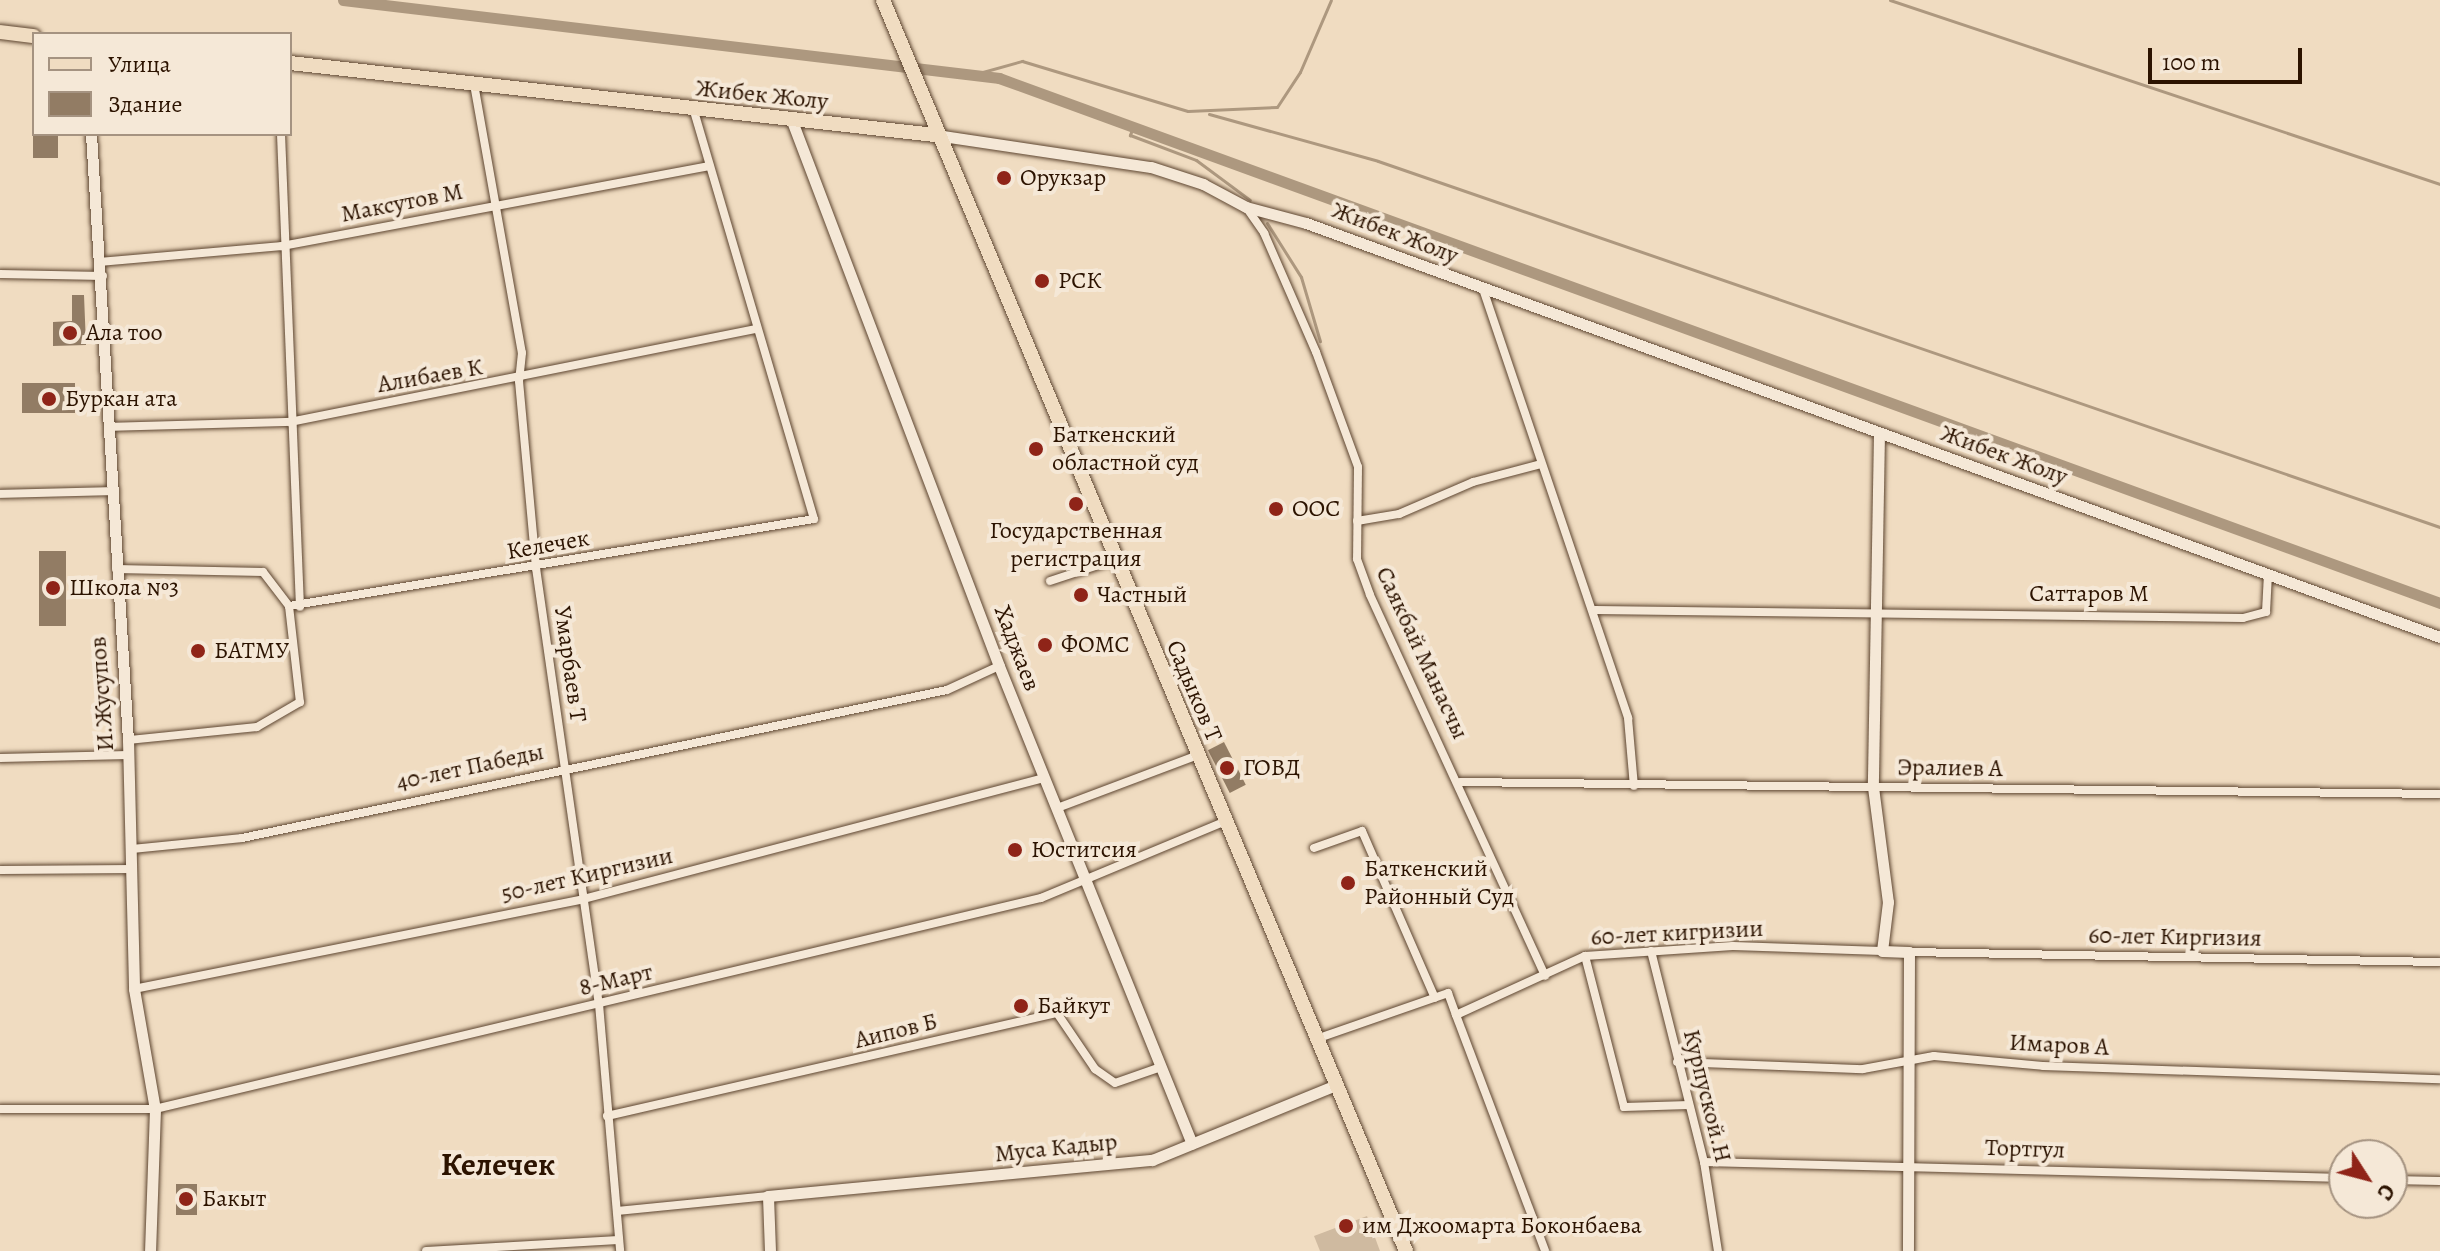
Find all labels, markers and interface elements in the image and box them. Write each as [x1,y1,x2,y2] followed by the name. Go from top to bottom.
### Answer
[32,32,292,136] legend
[2152,32,2306,82] scale bar
[2162,46,2221,78] text: 100 m
[108,48,171,80] text: Улица
[694,74,830,116] street label: Жибек Жолу
[108,88,183,120] text: Здание
[1020,164,1106,192] place label: Орукзар
[995,169,1013,187] marker: Орукзар
[339,177,465,229] street label: Максутов М
[1328,196,1462,270] street label: Жибек Жолу
[1058,267,1102,295] place label: РСК
[1033,272,1051,290] marker: РСК
[86,319,163,347] place label: Ала тоо
[61,324,79,342] marker: Ала тоо
[375,353,485,399] street label: Алибаев К
[65,385,177,413] place label: Буркан ата
[40,390,58,408] marker: Буркан ата
[1937,419,2071,491] street label: Жибек Жолу
[1052,421,1199,477] place label: Баткенский областной суд
[1027,440,1045,458] marker: Баткенский областной суд
[1067,495,1085,513] marker: Государственная регистрация
[1292,495,1340,523] place label: ООС
[1267,500,1285,518] marker: ООС
[989,517,1163,573] place label: Государственная регистрация
[504,524,592,566] street label: Келечек
[1369,562,1475,744] street label: Саякбай Манасчы
[69,574,179,602] place label: Школа №3
[44,579,62,597] marker: Школа №3
[2029,580,2149,608] street label: Саттаров М
[1097,581,1187,609] place label: Частный
[1072,586,1090,604] marker: Частный
[988,601,1046,695] street label: Хаджаев
[548,604,592,724] street label: Умарбаев Т
[1061,631,1130,659] place label: ФОМС
[84,636,120,752] street label: И.Жусупов
[1036,636,1054,654] marker: ФОМС
[1160,636,1228,746] street label: Садыков Т
[214,637,289,665] place label: БАТМУ
[189,642,207,660] marker: БАТМУ
[394,737,546,797] street label: 40-лет Пабеды
[1897,753,2003,783] street label: Эралиев А
[1243,754,1300,782] place label: ГОВД
[1218,759,1236,777] marker: ГОВД
[1031,836,1137,864] place label: Юститсия
[498,841,676,909] street label: 50-лет Киргизии
[1006,841,1024,859] marker: Юститсия
[1364,855,1514,911] place label: Баткенский Районный Суд
[1339,874,1357,892] marker: Баткенский Районный Суд
[1590,914,1764,952] street label: 60-лет кигризии
[2088,921,2262,953] street label: 60-лет Киргизия
[576,958,656,1002] street label: 8-Март
[1037,992,1110,1020] place label: Байкут
[1012,997,1030,1015] marker: Байкут
[852,1007,940,1055] street label: Аипов Б
[1677,1026,1737,1166] street label: Курпуской.Н
[2008,1028,2110,1062] street label: Имаров А
[993,1127,1119,1169] street label: Муса Кадыр
[1985,1133,2065,1165] street label: Тортгул
[2328,1139,2408,1219] north arrow
[441,1145,555,1183] district label: Келечек
[2370,1178,2402,1206] text: С
[202,1185,266,1213] place label: Бакыт
[177,1190,195,1208] marker: Бакыт
[1362,1212,1642,1240] place label: им Джоомарта Боконбаева
[1337,1217,1355,1235] marker: им Джоомарта Боконбаева

